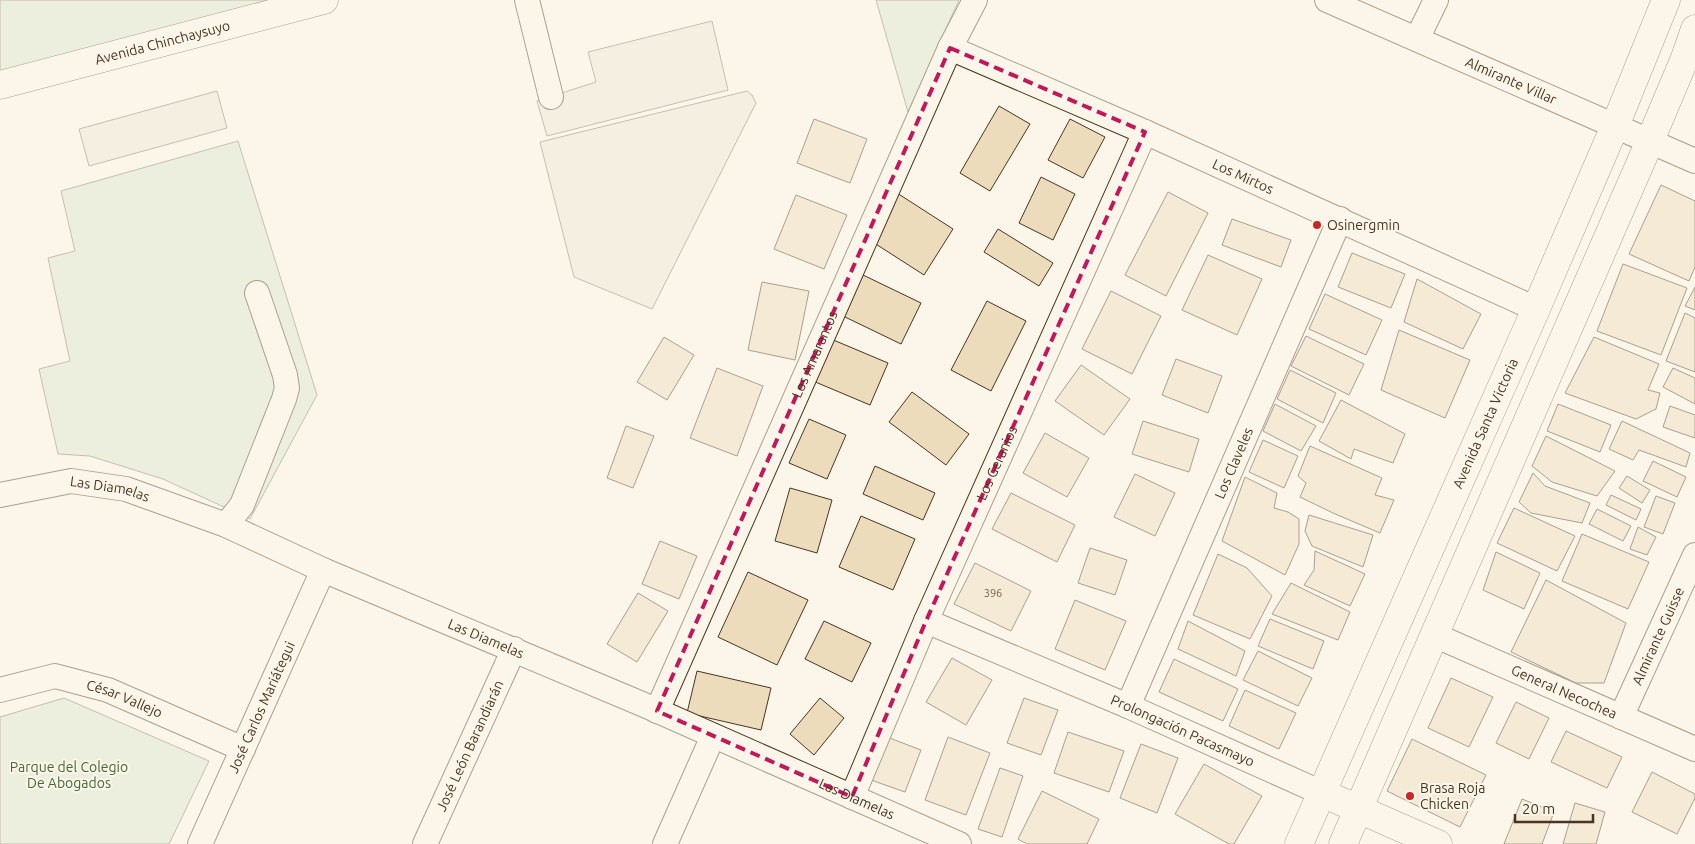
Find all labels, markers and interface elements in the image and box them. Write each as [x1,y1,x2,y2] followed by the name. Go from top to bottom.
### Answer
[93,17,232,68] street label: Avenida Chinchaysuyo
[1463,54,1560,108] street label: Almirante Villar
[1210,156,1276,197] street label: Los Mirtos
[1327,217,1400,233] place label: Osinergmin
[1311,219,1323,231] marker: Osinergmin
[788,308,841,400] street label: Los Amarantos
[1449,356,1521,491] street label: Avenida Santa Victoria
[973,423,1020,503] street label: Los Geranios
[1211,425,1256,501] street label: Los Claveles
[69,473,152,505] street label: Las Diamelas
[1629,585,1687,687] street label: Almirante Guisse
[984,587,1002,599] house number: 396
[446,615,526,662] street label: Las Diamelas
[225,639,298,775] street label: José Carlos Mariátegui
[1509,662,1620,722] street label: General Necochea
[85,677,165,721] street label: César Vallejo
[433,678,507,814] street label: José León Barandiarán
[1108,692,1257,770] street label: Prolongación Pacasmayo
[10,759,128,791] park label: Parque del Colegio De Abogados
[817,775,897,823] street label: Las Diamelas
[1420,780,1485,812] place label: Brasa Roja Chicken
[1404,790,1416,802] marker: Brasa Roja Chicken
[1515,792,1592,824] scale bar
[1522,800,1555,817] text: 20 m

